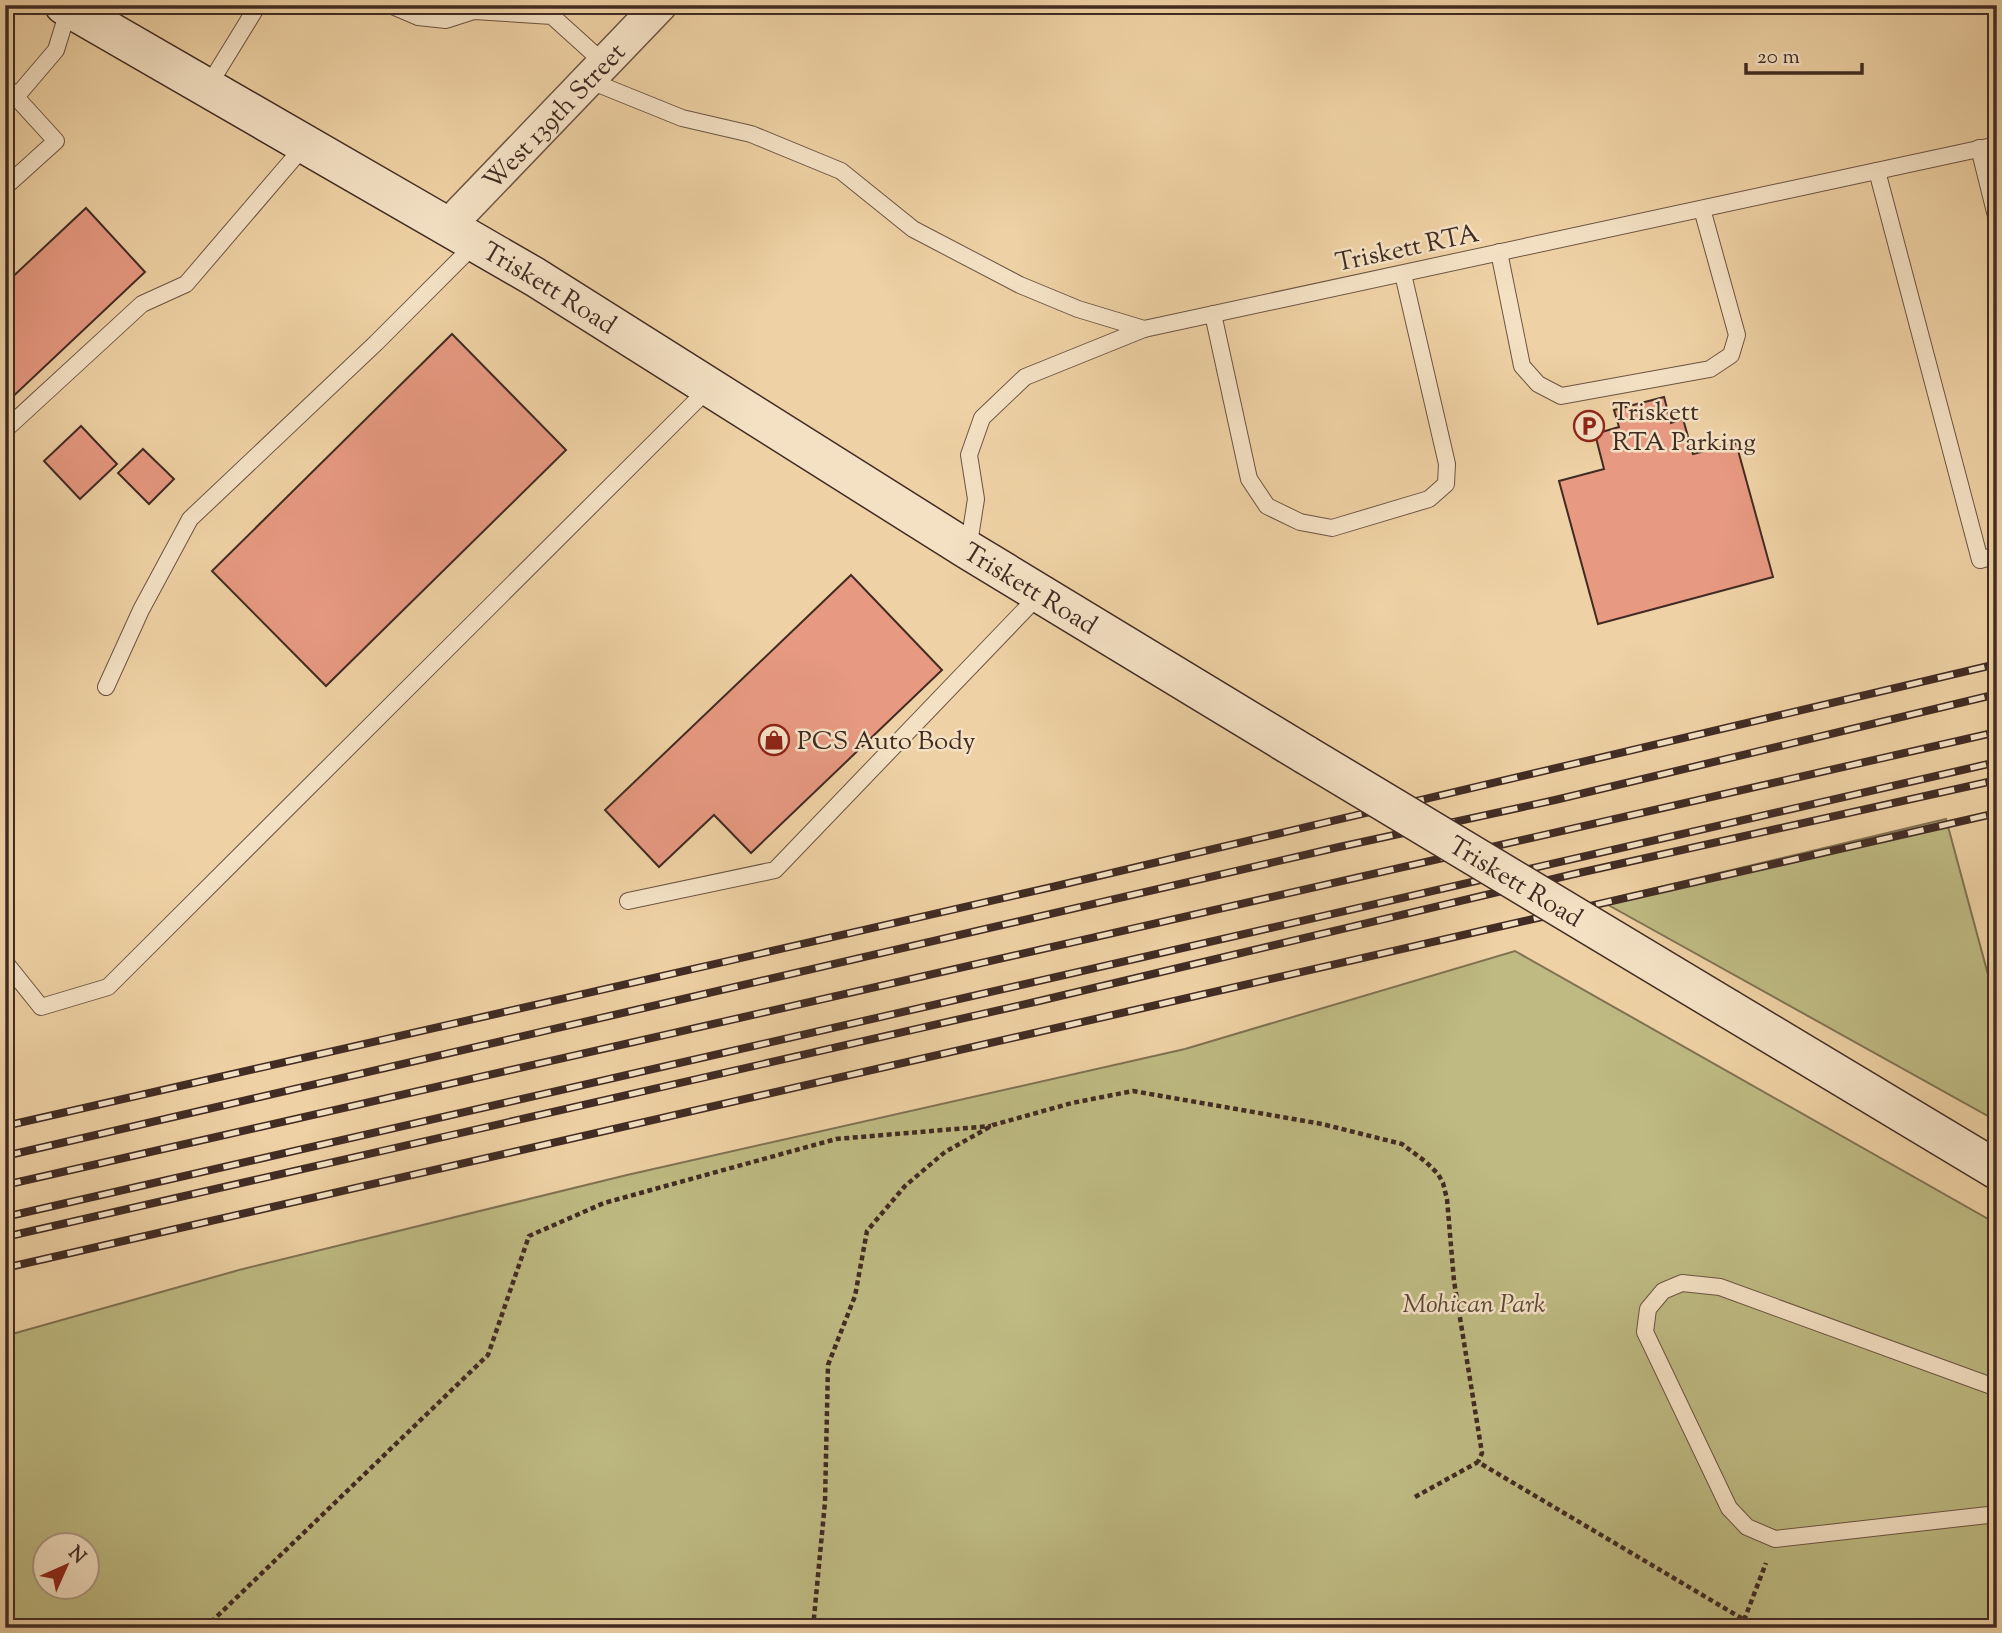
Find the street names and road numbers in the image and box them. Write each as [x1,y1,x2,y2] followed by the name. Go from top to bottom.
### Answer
[476,36,635,200] street label: West 139th Street
[1332,216,1483,283] street label: Triskett RTA
[475,234,623,345] street label: Triskett Road
[955,535,1104,645] street label: Triskett Road
[1441,829,1589,938] street label: Triskett Road

